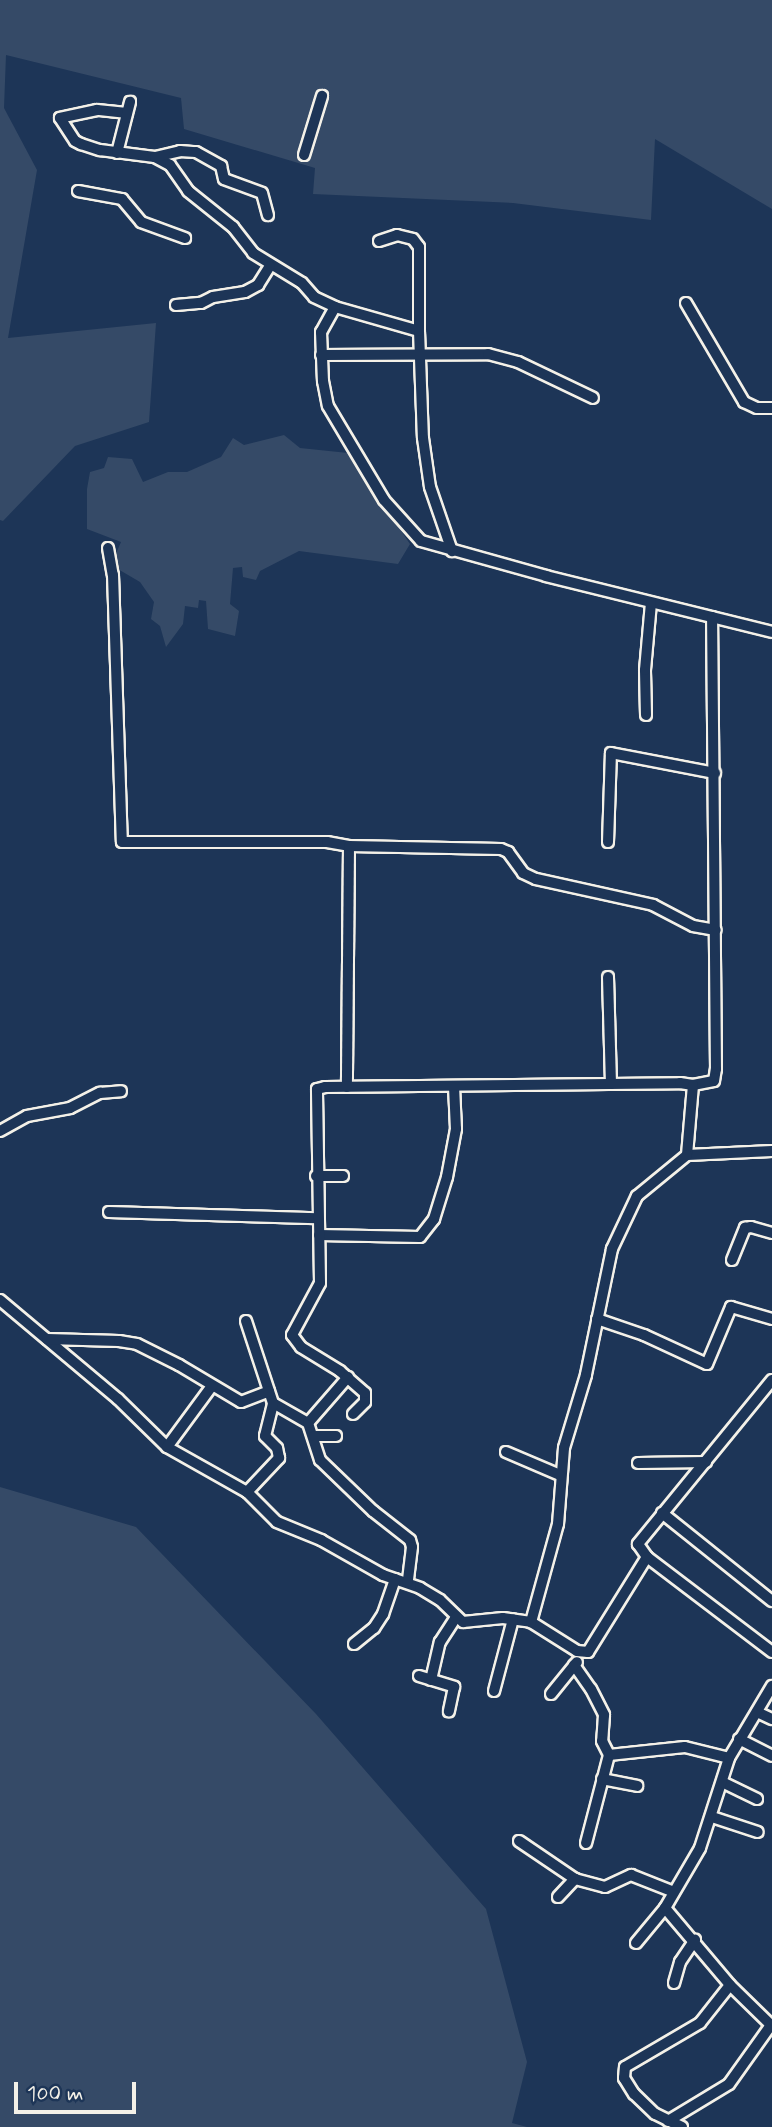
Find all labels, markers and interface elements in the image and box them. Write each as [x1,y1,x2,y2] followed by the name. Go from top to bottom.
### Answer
[18,2068,140,2112] scale bar
[27,2080,83,2108] text: 100 m

